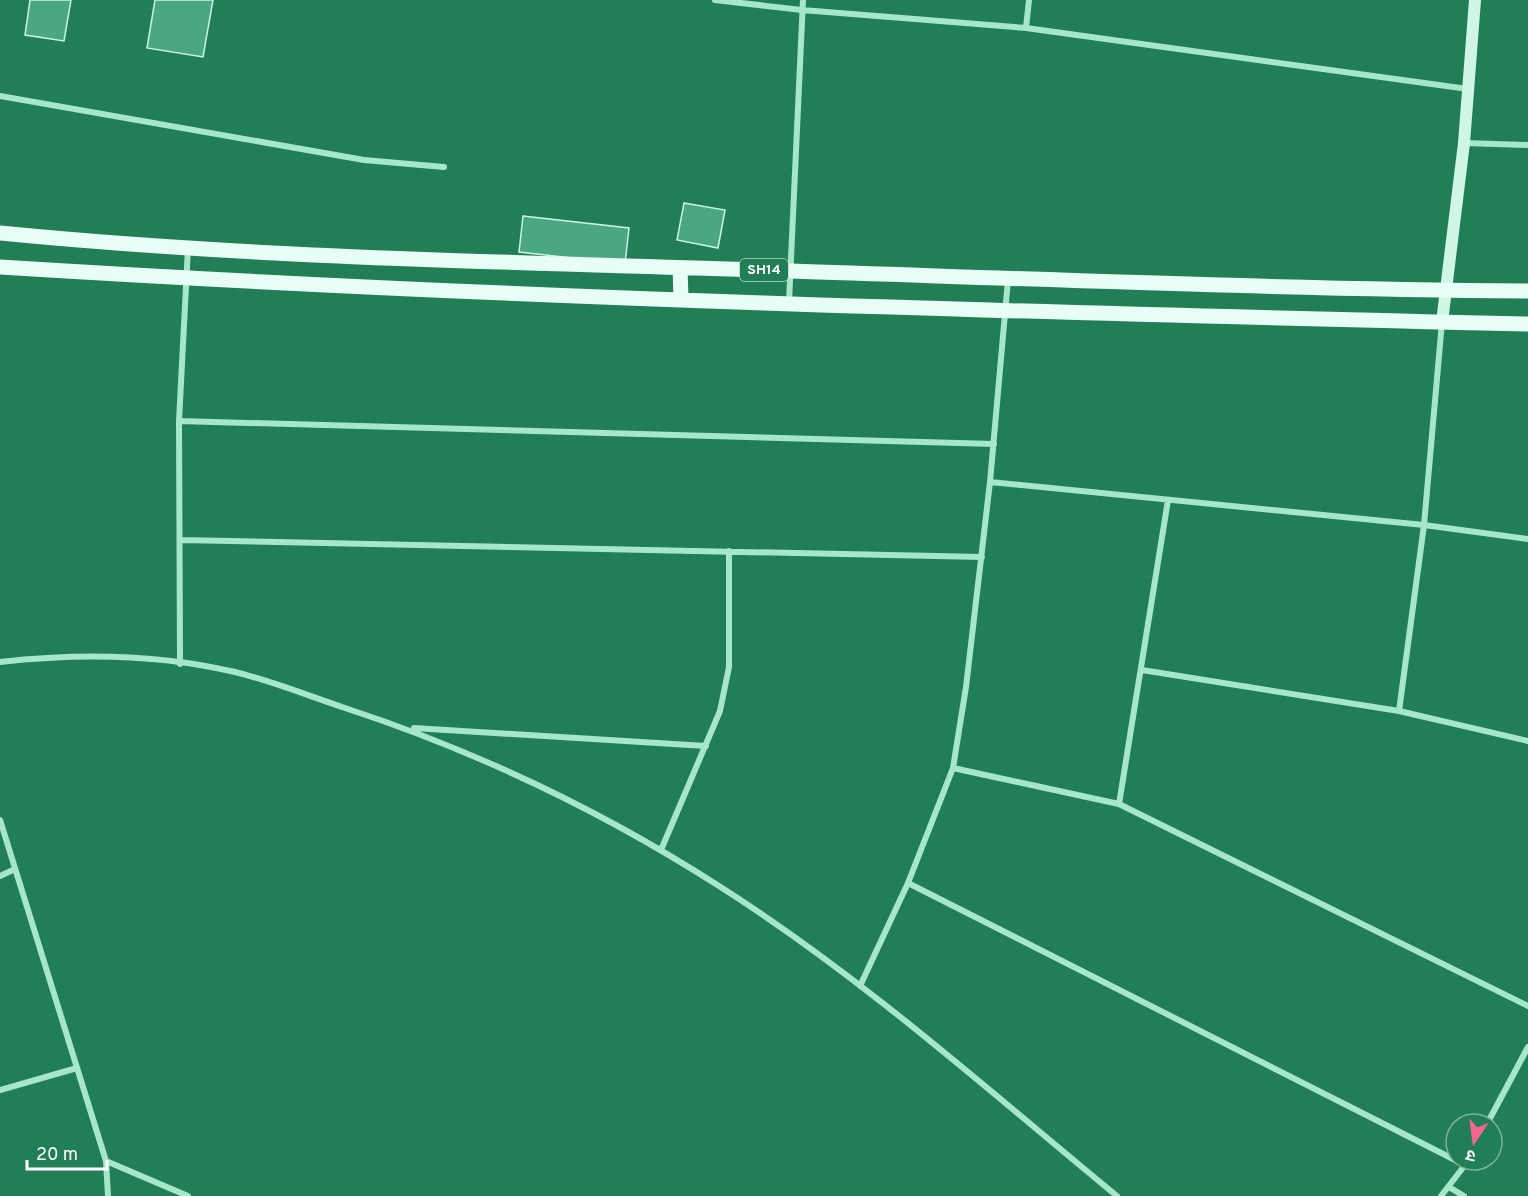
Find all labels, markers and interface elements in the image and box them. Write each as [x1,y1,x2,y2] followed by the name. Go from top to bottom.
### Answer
[740,259,788,281] road number: SH14
[1444,1112,1504,1172] north arrow
[27,1133,106,1171] scale bar
[36,1144,78,1167] text: 20 m
[1464,1144,1478,1165] text: उ

